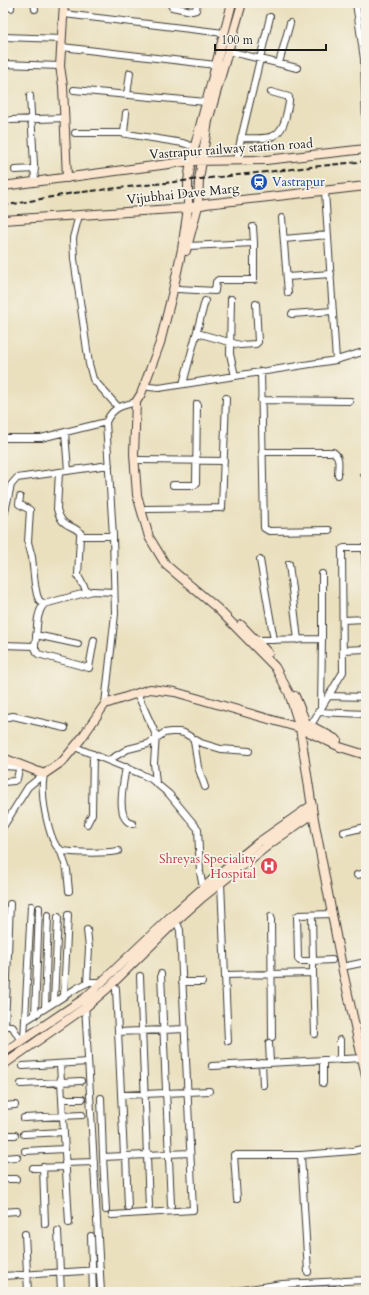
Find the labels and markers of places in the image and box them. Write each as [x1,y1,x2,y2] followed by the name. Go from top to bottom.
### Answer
[249,172,269,192] station icon: Vastrapur
[272,173,325,191] place label: Vastrapur
[159,850,257,883] place label: Shreyas Speciality Hospital
[259,856,279,876] hospital icon: Shreyas Speciality Hospital

